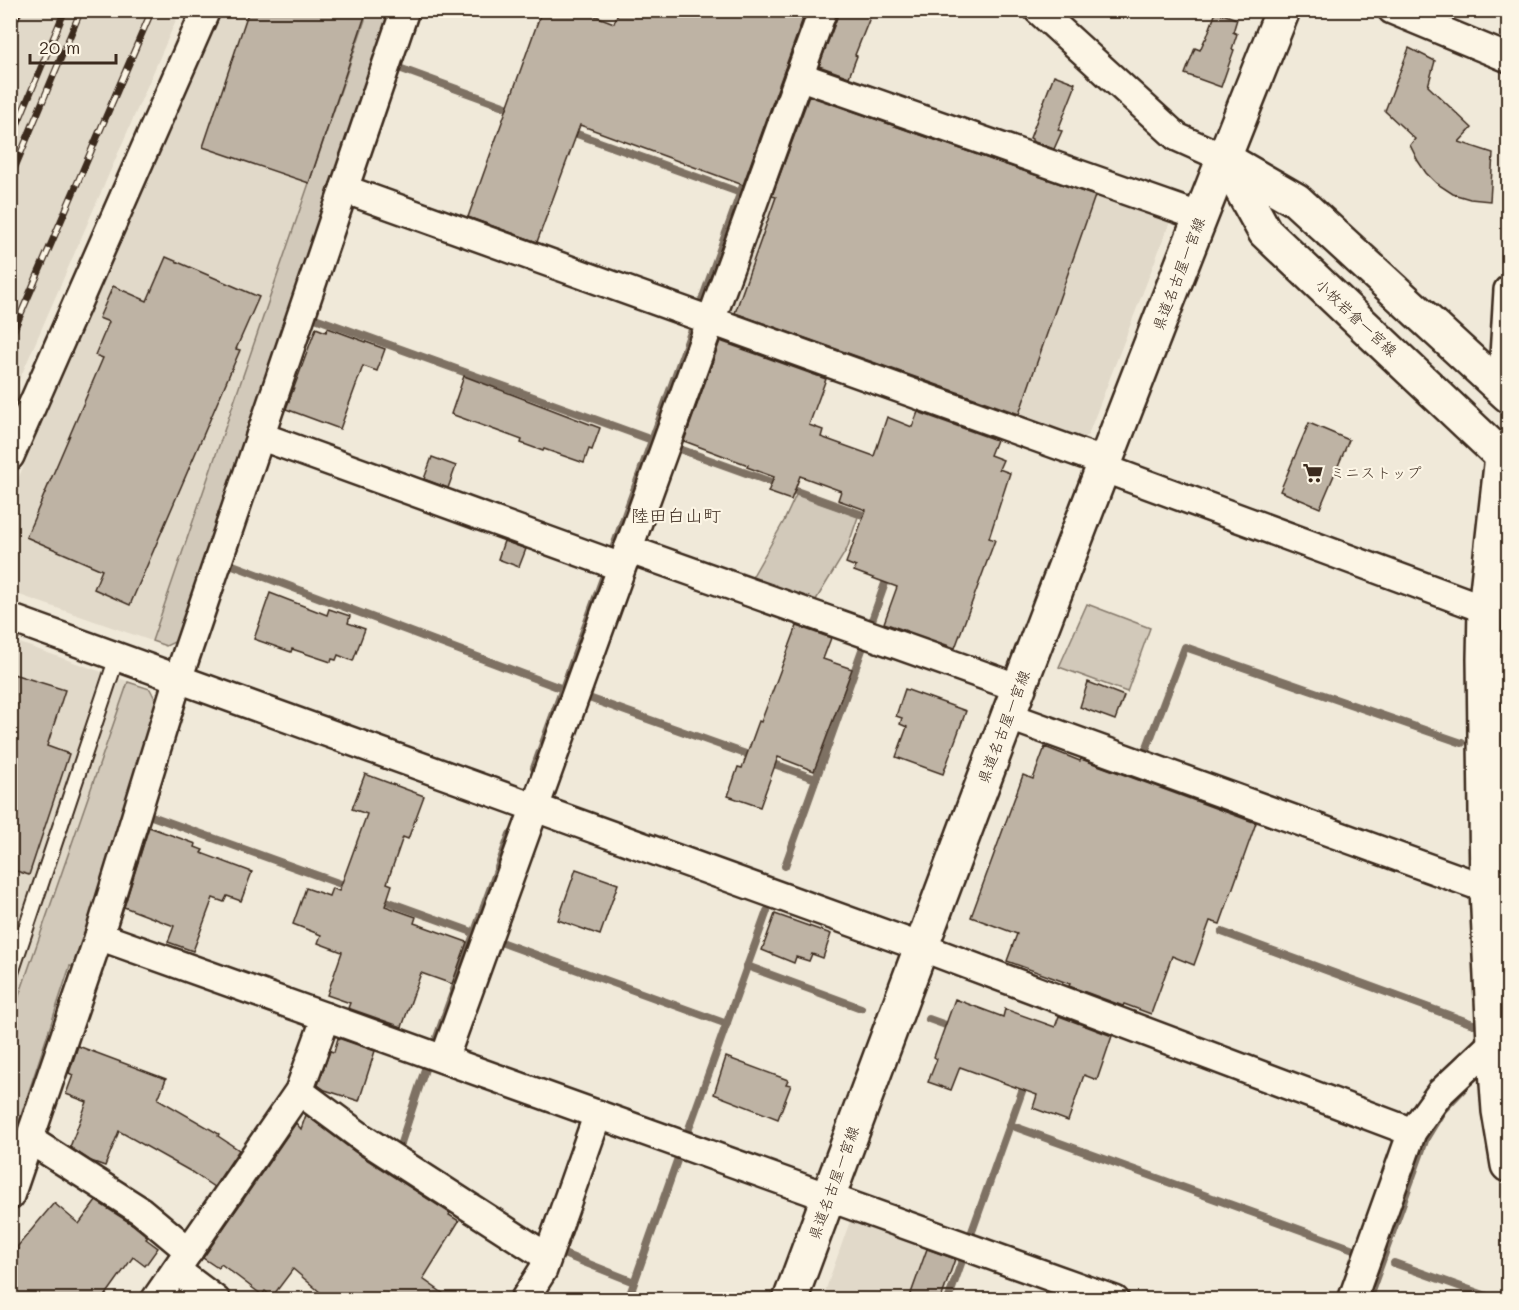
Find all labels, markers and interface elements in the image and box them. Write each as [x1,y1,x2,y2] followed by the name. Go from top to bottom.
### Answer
[30,27,116,65] scale bar
[39,35,80,59] text: 20 m
[1147,214,1209,333] street label: 県道名古屋一宮線
[1311,274,1402,360] street label: 小牧岩倉一宮線
[1301,461,1325,485] supermarket icon: ミニストップ
[1330,462,1422,482] place label: ミニストップ
[631,503,721,527] district label: 陸田白山町
[972,667,1034,786] street label: 県道名古屋一宮線
[803,1123,863,1242] street label: 県道名古屋一宮線

